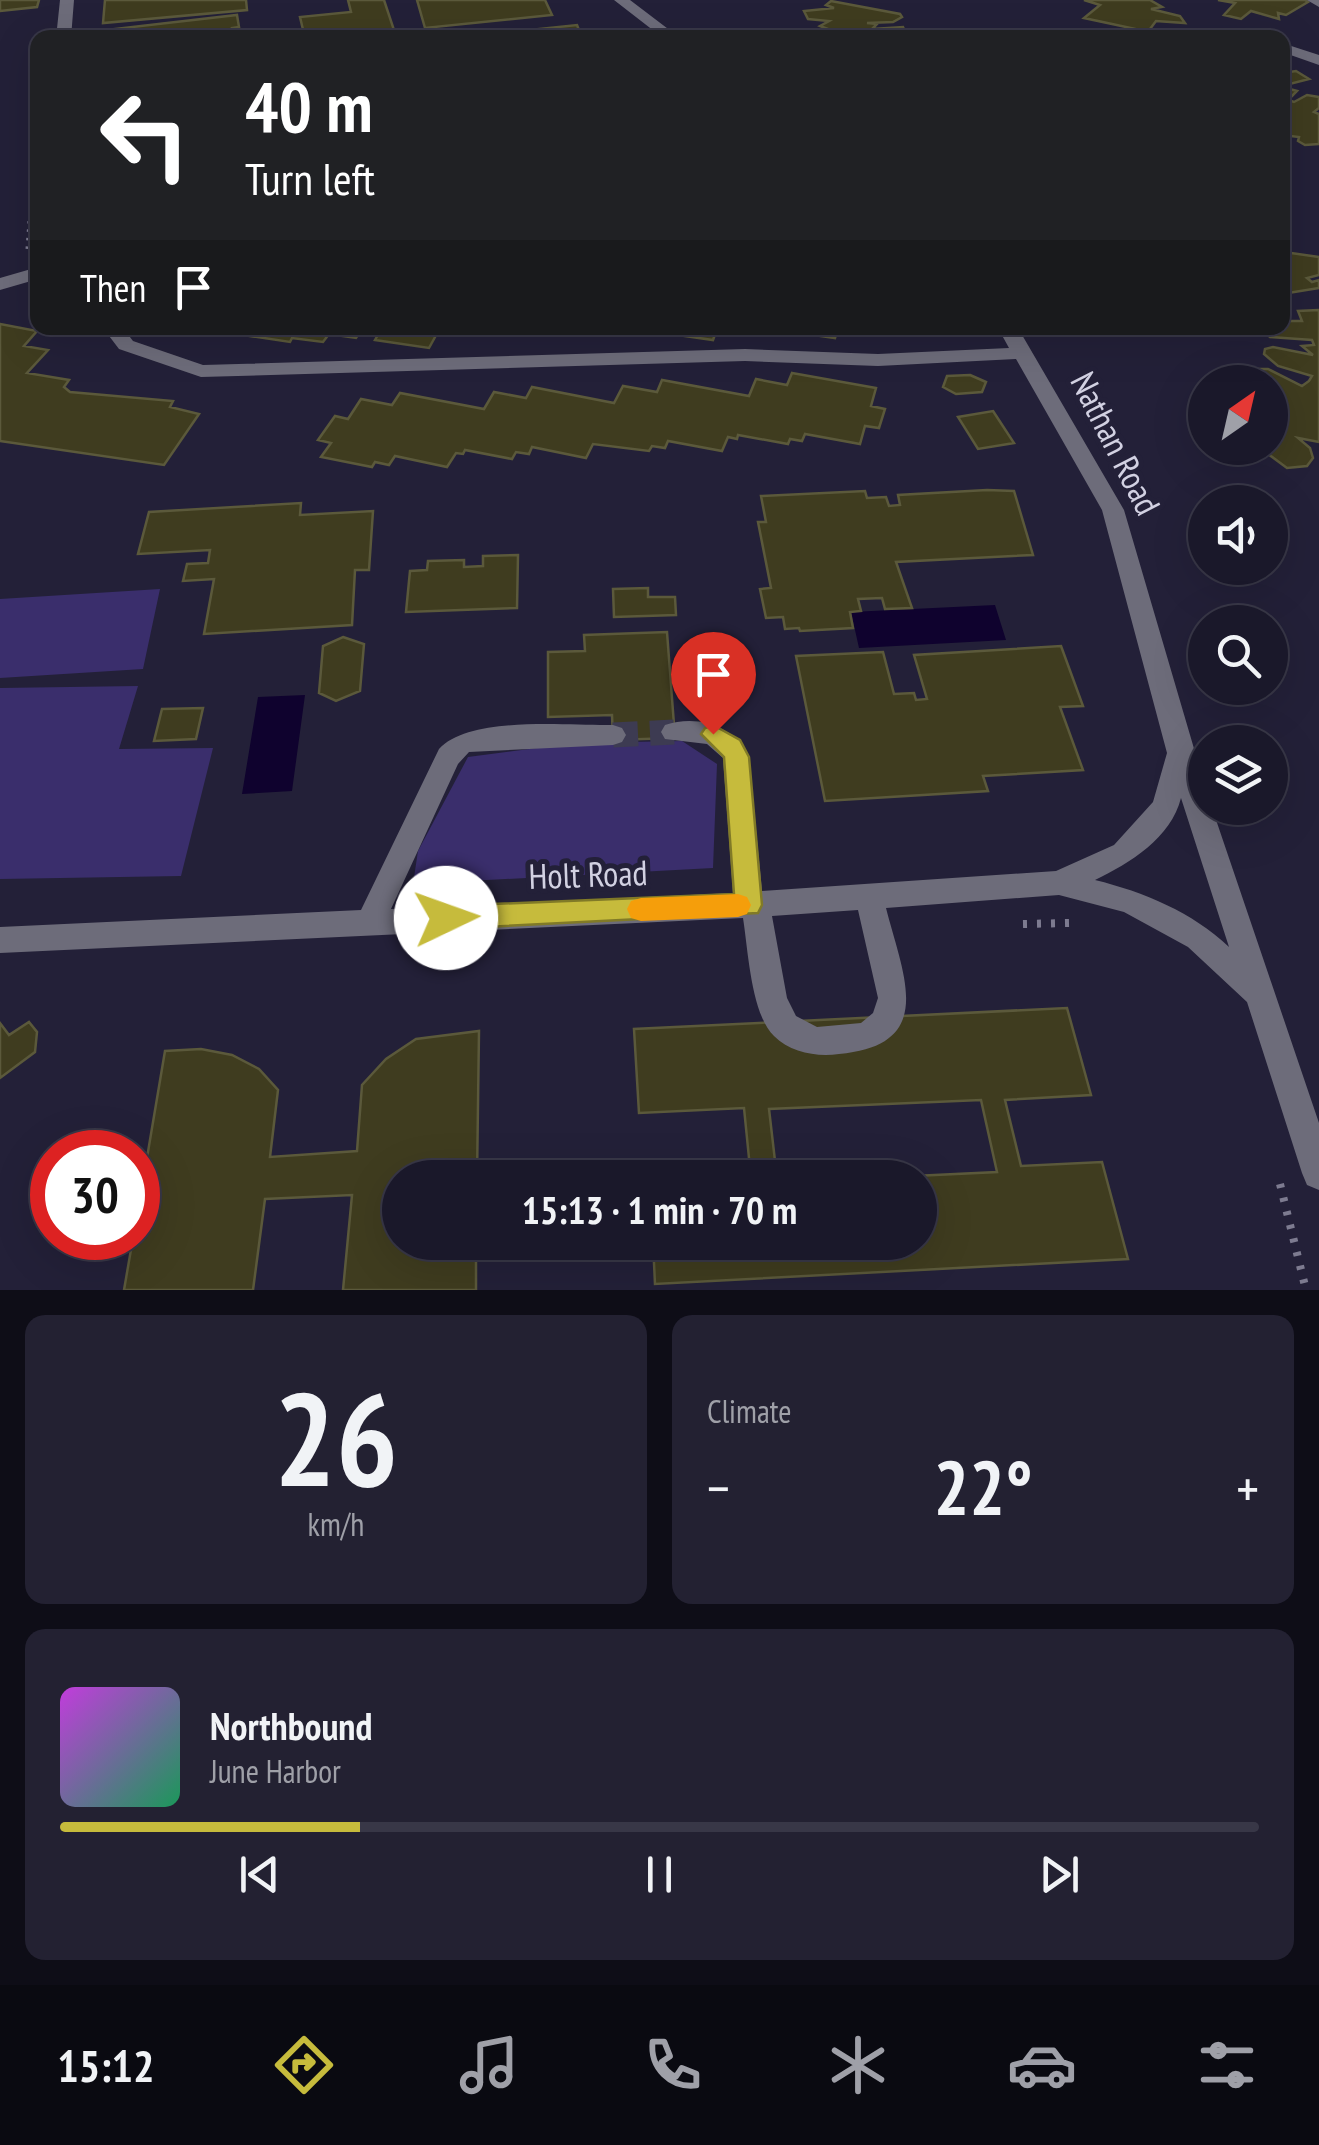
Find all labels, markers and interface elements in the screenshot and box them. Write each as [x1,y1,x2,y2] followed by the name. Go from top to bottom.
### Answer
[245,61,373,151] text: 40 m
[80,70,210,200] icon: left
[245,149,375,207] text: Turn left
[166,260,221,315] icon: arrive
[80,263,146,312] text: Then
[1060,364,1172,522] street label: Nathan Road
[1188,365,1288,465] north arrow
[1188,365,1288,825] map controls
[1188,485,1288,585] button: sound
[1188,605,1288,705] button: search
[671,632,756,735] pin
[686,647,741,702] icon: arrive
[1188,725,1288,825] button: layers
[528,849,648,899] street label: Holt Road
[394,866,498,970] position arrow
[30,1130,160,1260] speed limit sign: 30
[522,1185,797,1234] text: 15:13 · 1 min · 70 m
[274,1354,398,1522] text: 26
[707,1390,791,1432] text: Climate
[933,1439,1033,1536] text: 22°
[707,1452,730,1523] text: −
[1236,1452,1259,1523] text: +
[308,1503,364,1545] text: km/h
[210,1701,372,1750] text: Northbound
[210,1750,341,1792] text: June Harbor
[232,1847,287,1902] icon: previous
[632,1847,687,1902] icon: pause
[1032,1847,1087,1902] icon: next
[269,2030,339,2100] icon: directions
[454,2030,524,2100] icon: music
[638,2030,708,2100] icon: phone
[823,2030,893,2100] icon: climate
[1007,2030,1077,2100] icon: car
[1192,2030,1262,2100] icon: filters
[57,2036,155,2094] text: 15:12

